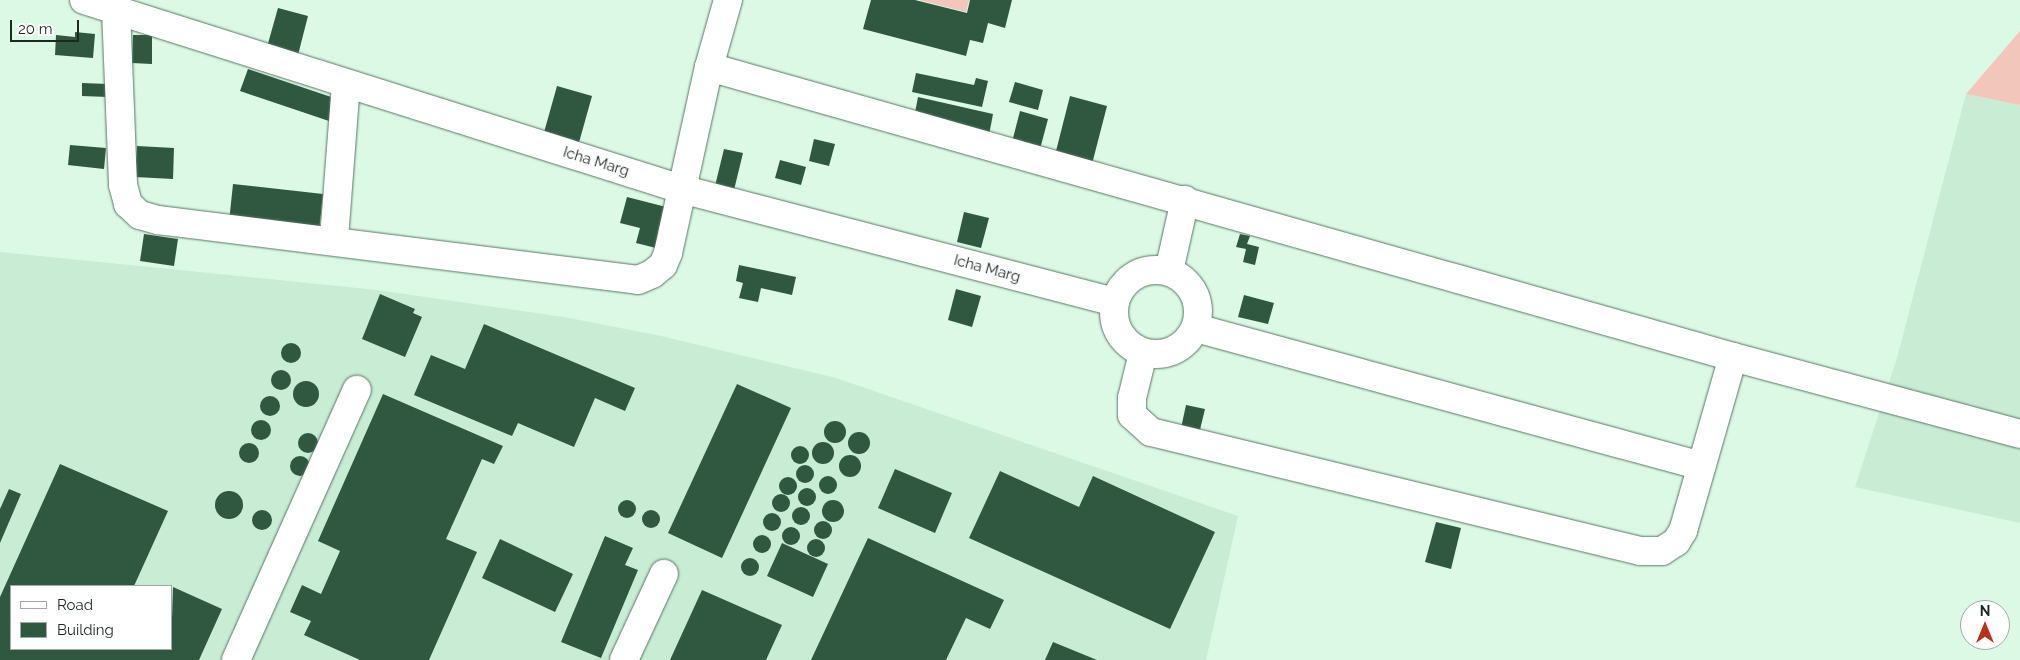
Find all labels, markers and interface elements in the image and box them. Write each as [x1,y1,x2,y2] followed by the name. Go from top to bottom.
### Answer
[12,10,81,42] scale bar
[18,20,53,38] text: 20 m
[561,143,631,181] street label: Icha Marg
[952,251,1022,287] street label: Icha Marg
[10,585,172,650] legend
[57,596,93,614] text: Road
[1960,600,2010,650] north arrow
[1980,603,1990,619] text: N
[57,621,114,639] text: Building

